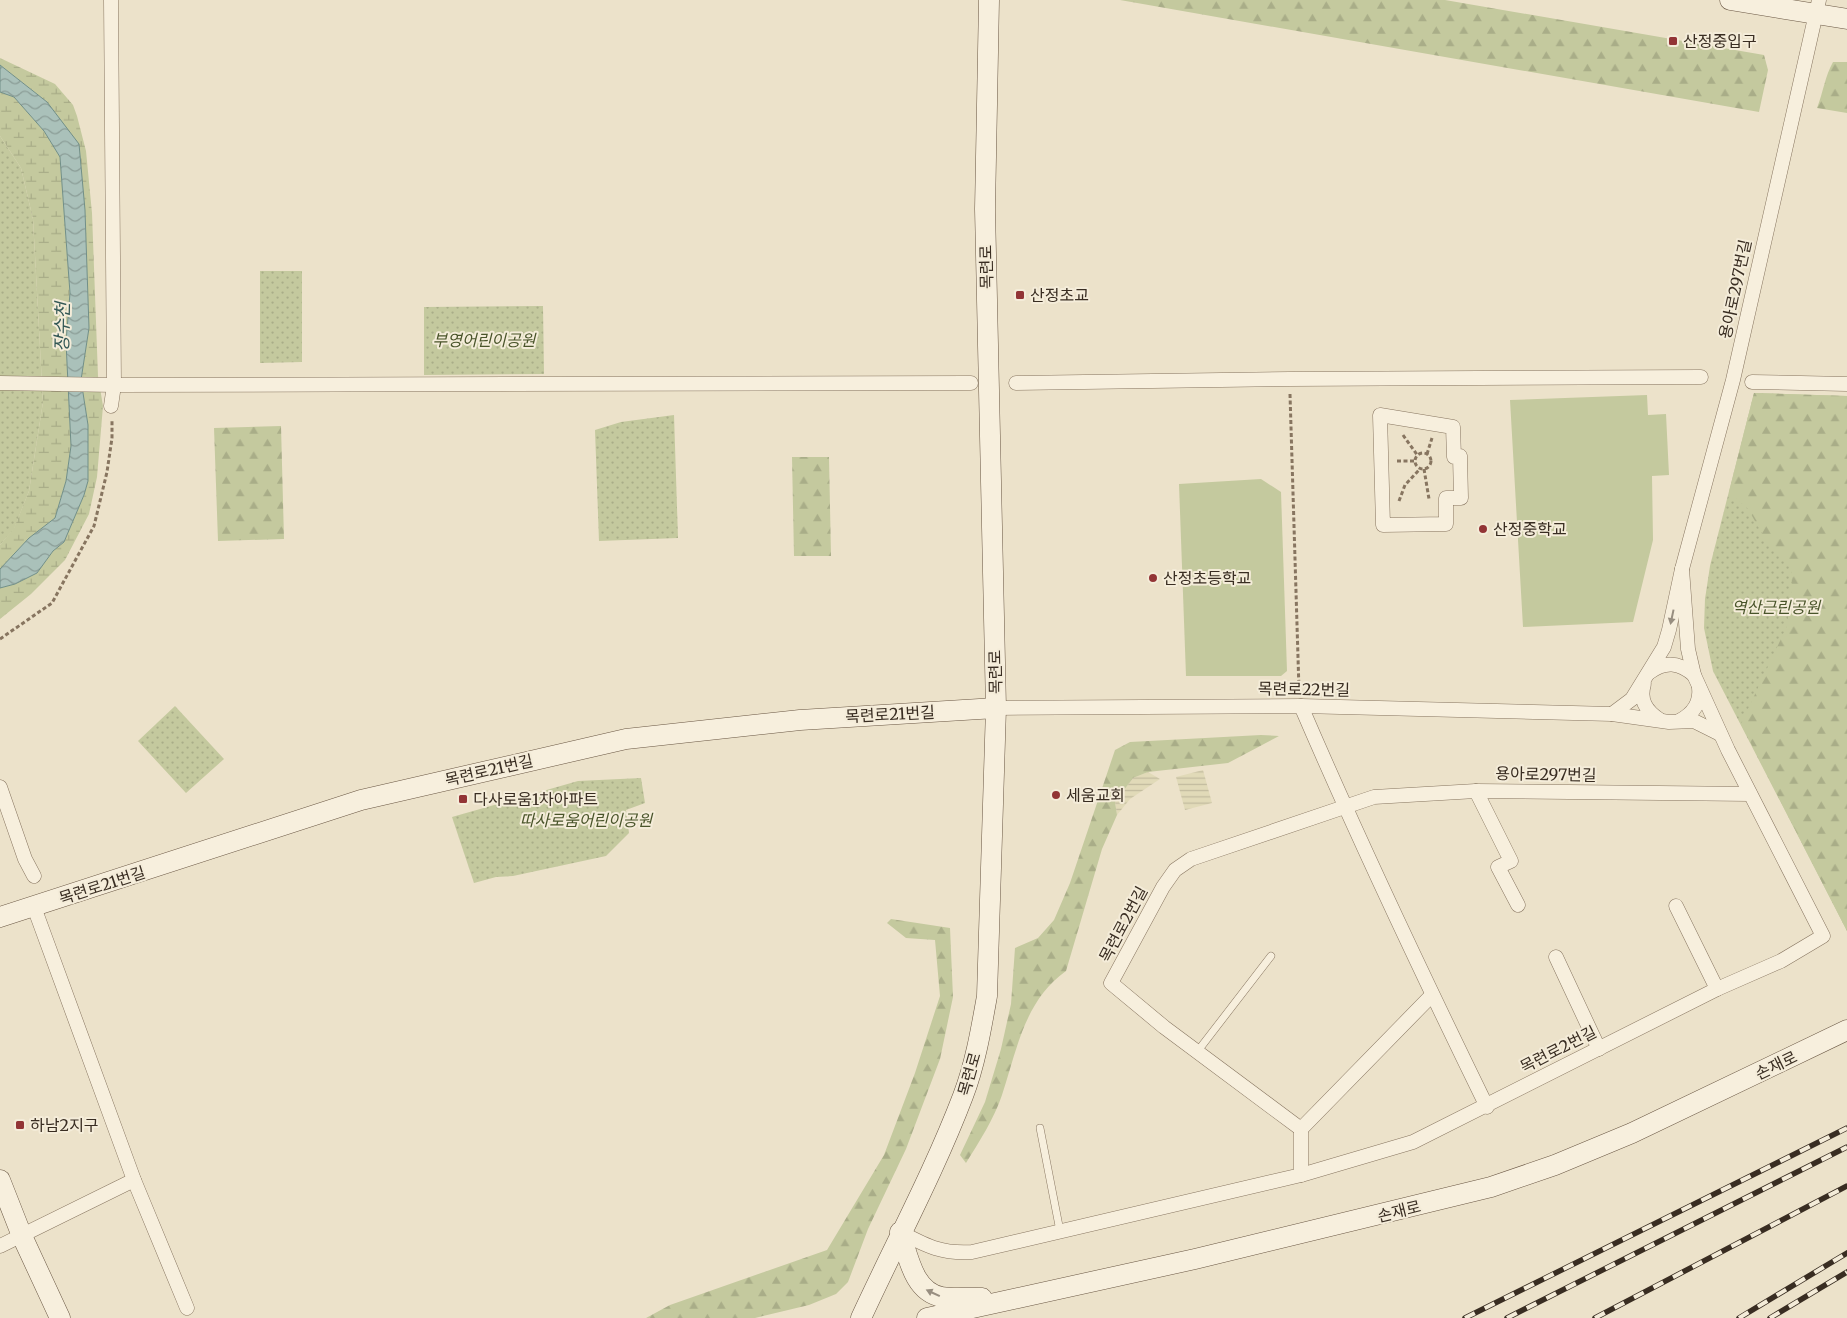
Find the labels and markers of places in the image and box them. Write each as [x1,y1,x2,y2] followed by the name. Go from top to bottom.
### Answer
[1683,31,1757,51] place label: 산정중입구
[1667,35,1679,47] marker: 산정중입구
[1030,285,1089,305] place label: 산정초교
[1014,289,1026,301] marker: 산정초교
[1493,519,1567,539] place label: 산정중학교
[1477,523,1489,535] marker: 산정중학교
[1163,568,1251,588] place label: 산정초등학교
[1147,572,1159,584] marker: 산정초등학교
[1066,785,1125,805] place label: 세움교회
[473,789,598,809] place label: 다사로움1차아파트
[1050,789,1062,801] marker: 세움교회
[457,793,469,805] marker: 다사로움1차아파트
[30,1115,98,1135] place label: 하남2지구
[14,1119,26,1131] marker: 하남2지구

